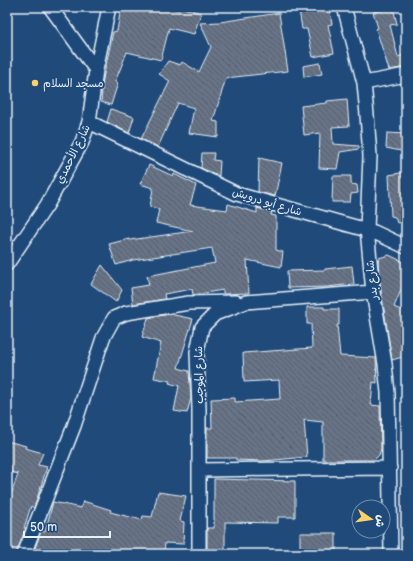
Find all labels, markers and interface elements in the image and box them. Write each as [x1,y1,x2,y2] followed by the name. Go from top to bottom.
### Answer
[43,77,104,92] place label: مسجد السلام
[30,78,40,88] marker: مسجد السلام
[52,122,95,187] street label: شارع الأحمدي
[230,185,303,221] street label: شارع أبو درويش
[363,259,383,301] street label: شارع بدر
[192,346,208,404] street label: شارع الموجب
[351,499,391,539] north arrow
[24,513,110,539] scale bar
[373,514,388,528] text: ش
[30,520,57,535] text: 50 m

